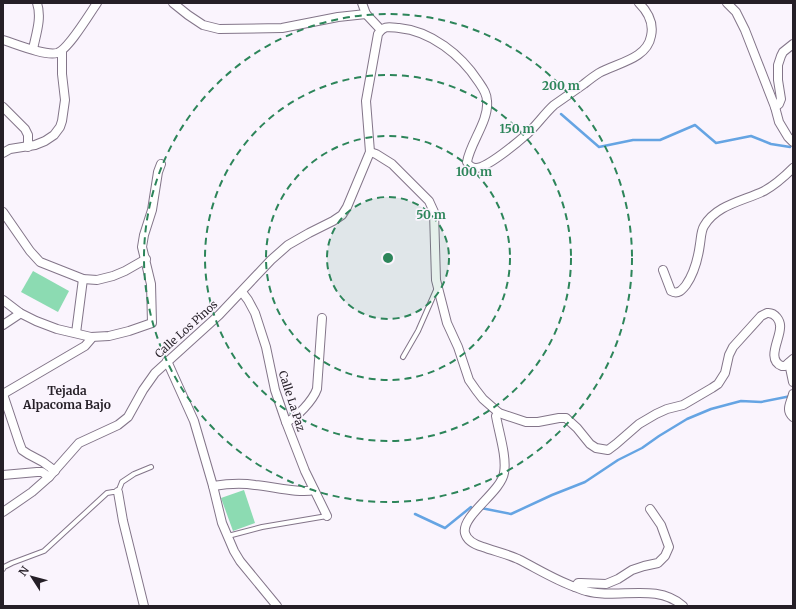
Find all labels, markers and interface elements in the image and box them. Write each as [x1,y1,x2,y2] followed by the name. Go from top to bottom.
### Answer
[542,78,580,93] text: 200 m
[500,121,535,136] text: 150 m
[456,164,492,179] text: 100 m
[416,207,446,222] text: 50 m
[381,251,395,265] centre of rings
[152,297,220,361] street label: Calle Los Pinos
[276,369,308,433] street label: Calle La Paz
[22,383,111,412] district label: Tejada Alpacoma Bajo
[12,557,52,597] north arrow
[16,563,32,579] text: N

